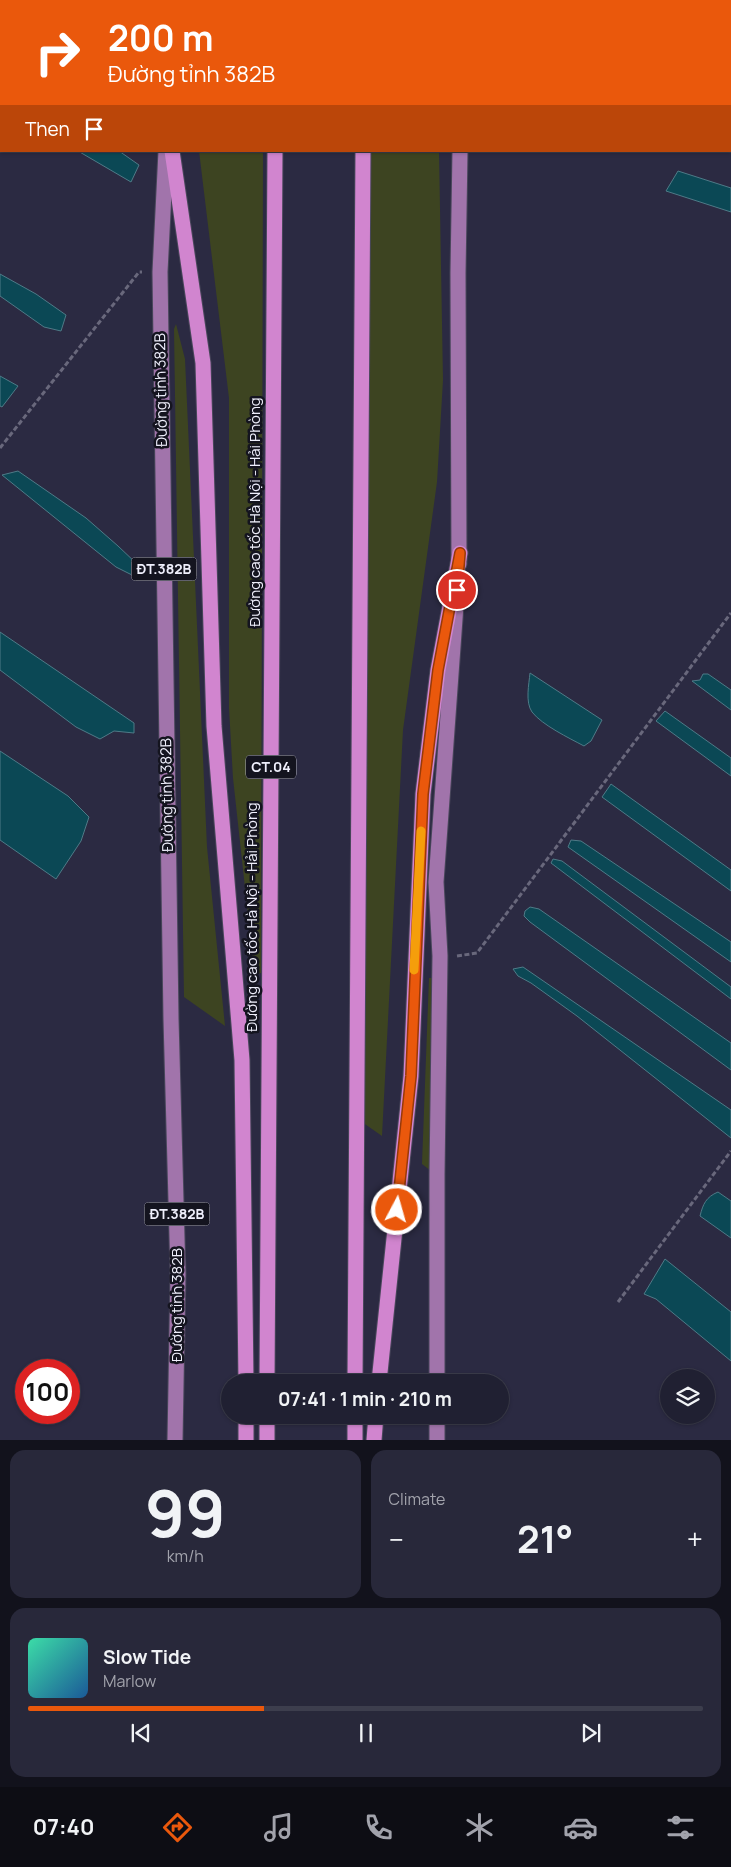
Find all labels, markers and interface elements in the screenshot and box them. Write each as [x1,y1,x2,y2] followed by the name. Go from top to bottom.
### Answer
[108,14,213,62] text: 200 m
[25,20,90,85] icon: right
[108,59,275,89] text: Đường tỉnh 382B
[80,115,108,143] icon: arrive
[25,116,70,142] text: Then
[149,333,172,447] street label: Đường tỉnh 382B
[244,397,265,627] street label: Đường cao tốc Hà Nội - Hải Phòng
[132,558,196,580] road number: ĐT.382B
[436,569,478,611] pin
[443,576,471,604] icon: arrive
[155,738,178,852] street label: Đường tỉnh 382B
[246,756,296,779] road number: CT.04
[241,802,262,1032] street label: Đường cao tốc Hà Nội - Hải Phòng
[370,1183,422,1235] position arrow
[144,1202,210,1226] road number: ĐT.382B
[166,1248,187,1362] street label: Đường tỉnh 382B
[15,1359,80,1424] speed limit sign: 100
[660,1369,715,1424] map controls
[660,1369,715,1424] button: layers
[278,1386,452,1412] text: 07:41 · 1 min · 210 m
[145,1468,226,1557] text: 99
[389,1488,445,1510] text: Climate
[517,1512,573,1564] text: 21°
[389,1520,404,1558] text: −
[687,1520,703,1558] text: +
[167,1545,204,1567] text: km/h
[103,1644,191,1670] text: Slow Tide
[103,1670,156,1692] text: Marlow
[127,1719,155,1747] icon: previous
[352,1719,380,1747] icon: pause
[577,1719,605,1747] icon: next
[160,1810,195,1845] icon: directions
[261,1810,296,1845] icon: music
[361,1810,396,1845] icon: phone
[462,1810,497,1845] icon: climate
[563,1810,598,1845] icon: car
[663,1810,698,1845] icon: filters
[33,1812,94,1842] text: 07:40

